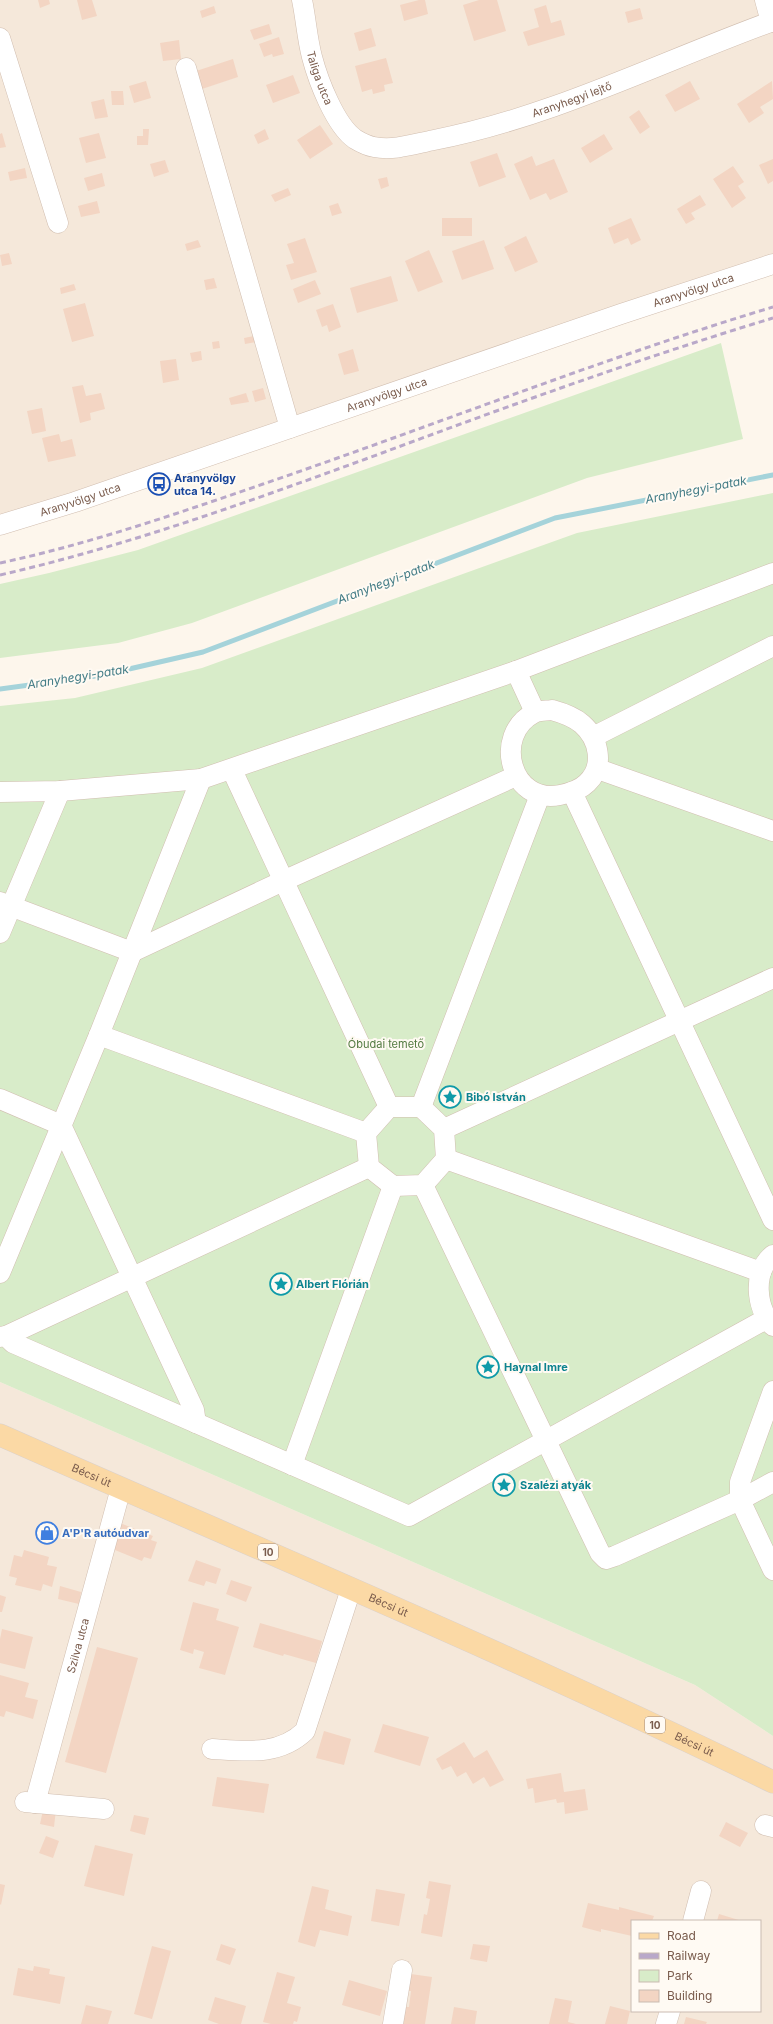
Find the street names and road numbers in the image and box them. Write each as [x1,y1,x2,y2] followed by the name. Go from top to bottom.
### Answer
[304,49,336,107] street label: Taliga utca
[530,78,614,120] street label: Aranyhegyi lejtő
[651,270,736,310] street label: Aranyvölgy utca
[344,374,429,415] street label: Aranyvölgy utca
[38,480,122,519] street label: Aranyvölgy utca
[70,1460,114,1490] street label: Bécsi út
[258,1544,278,1560] road number: 10
[367,1590,411,1620] street label: Bécsi út
[64,1617,92,1675] street label: Szilva utca
[645,1717,665,1733] road number: 10
[672,1729,716,1760] street label: Bécsi út

